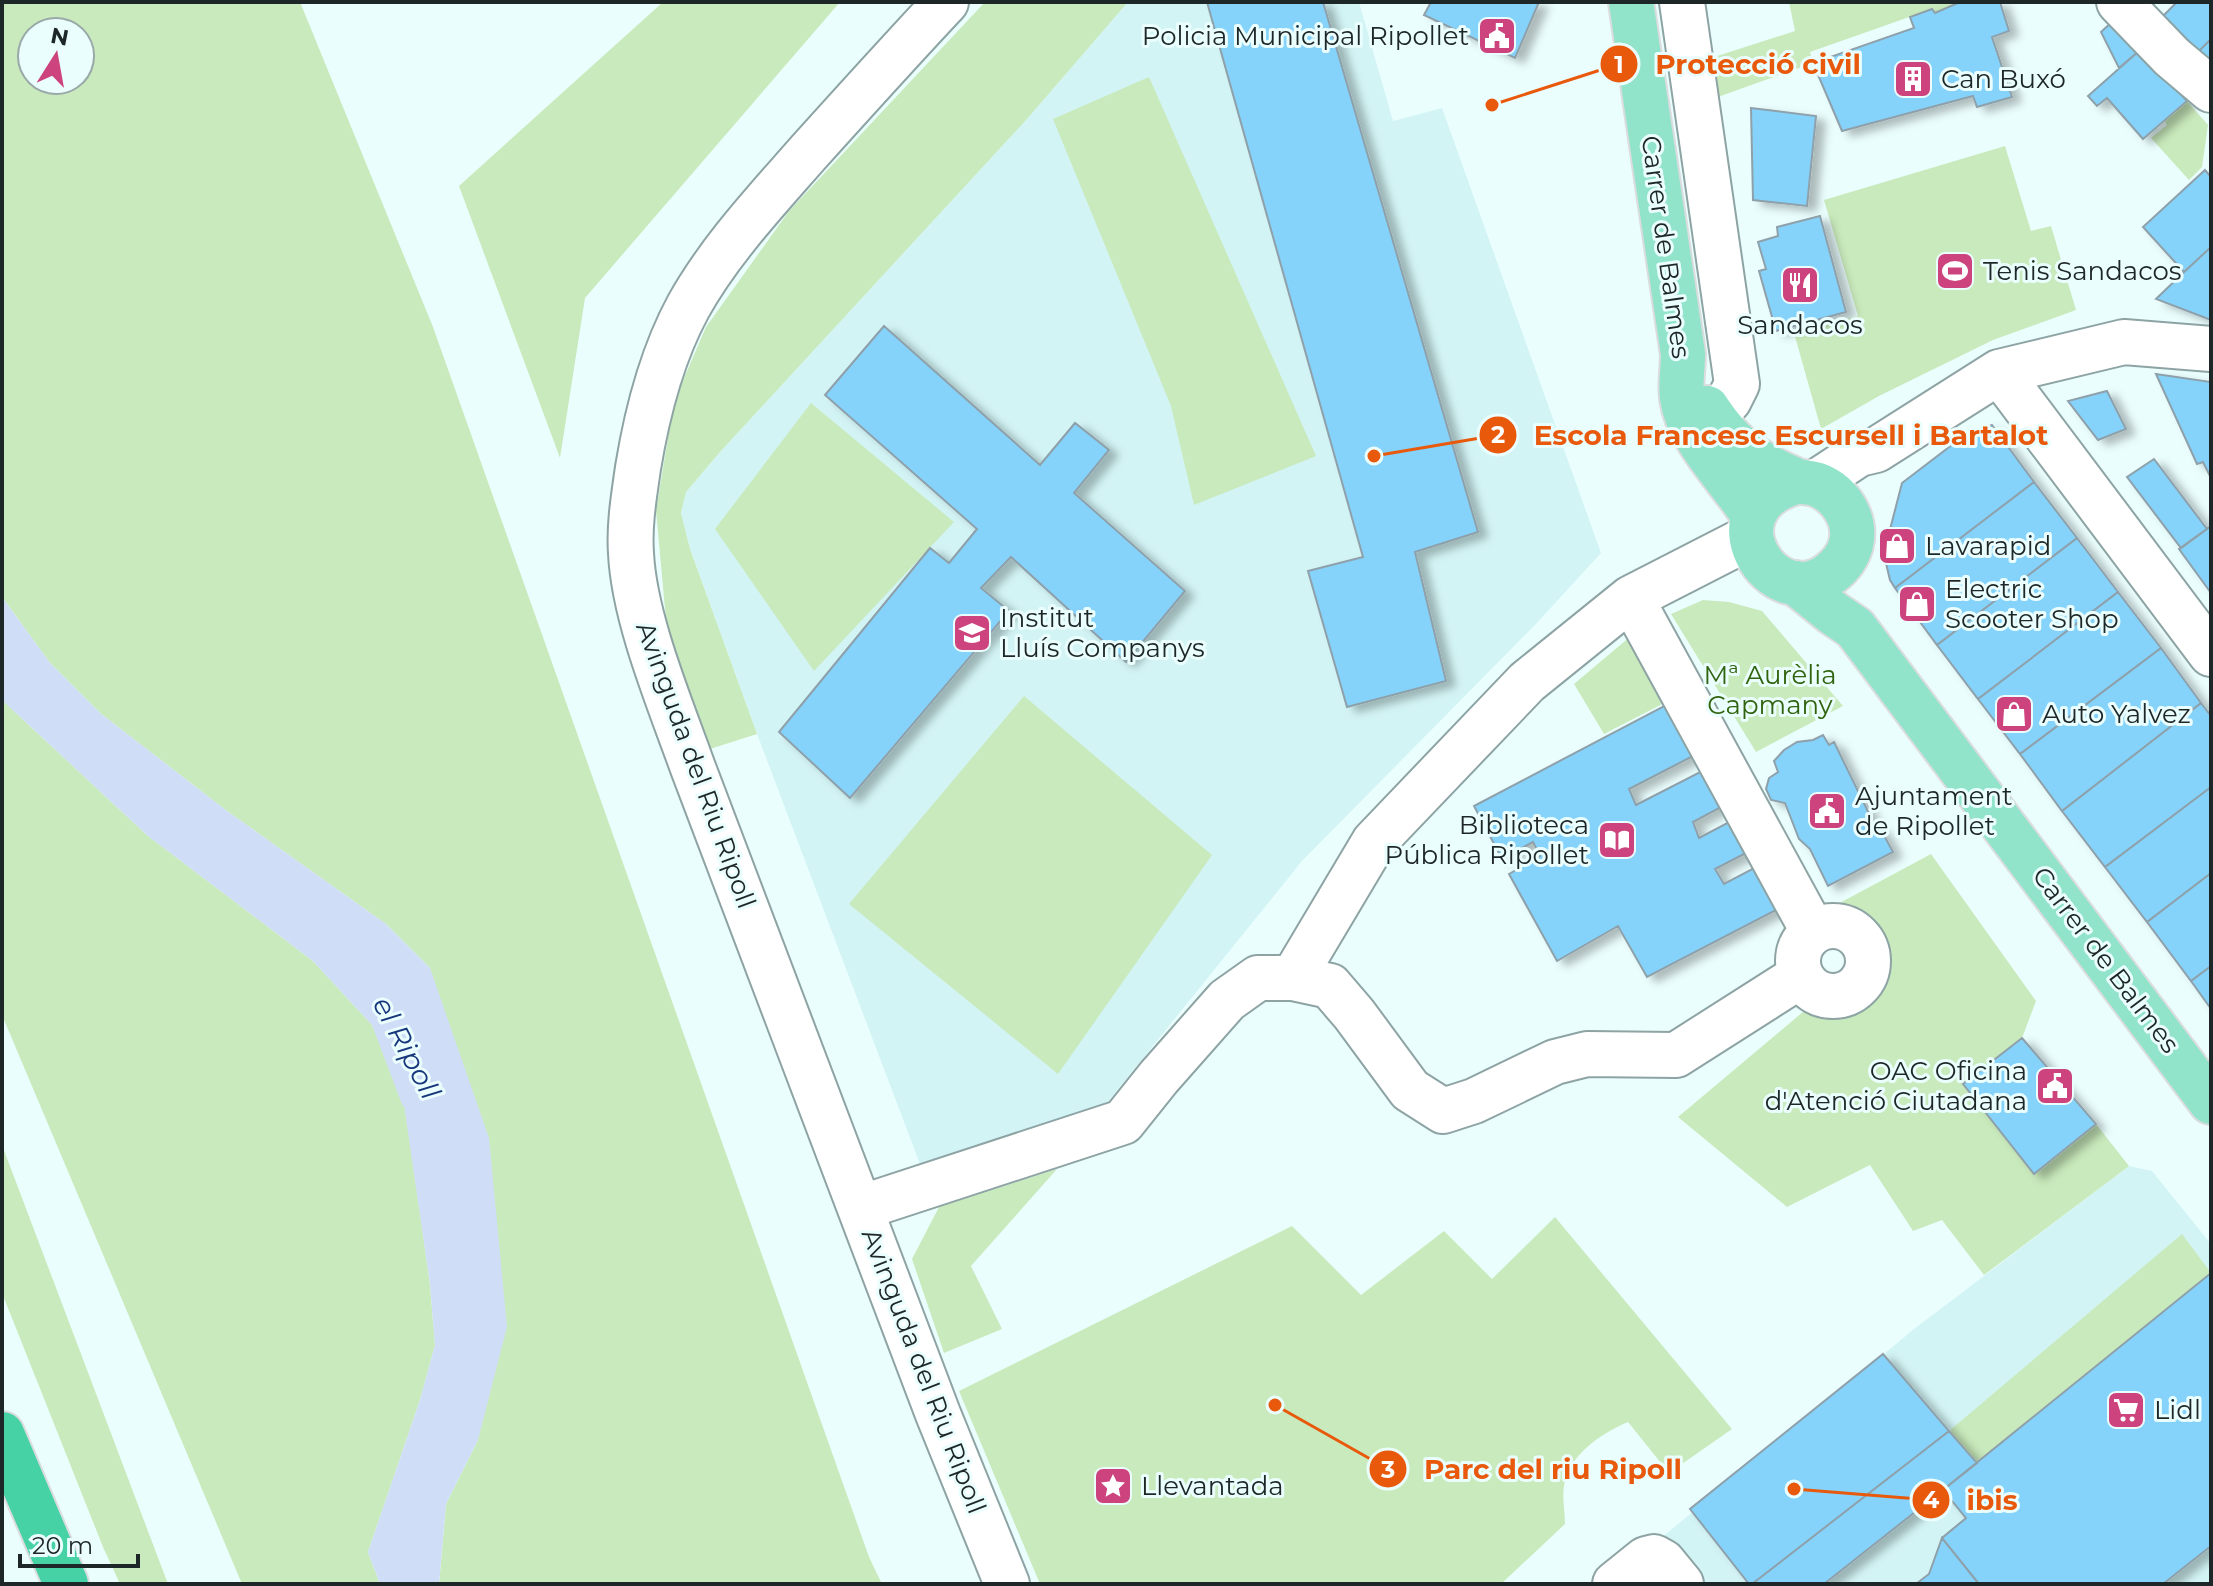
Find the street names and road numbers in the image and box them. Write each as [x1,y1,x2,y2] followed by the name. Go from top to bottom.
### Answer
[1635,133,1697,361] street label: Carrer de Balmes
[629,617,763,913] street label: Avinguda del Riu Ripoll
[2026,861,2186,1059] street label: Carrer de Balmes
[855,1224,993,1518] street label: Avinguda del Riu Ripoll

